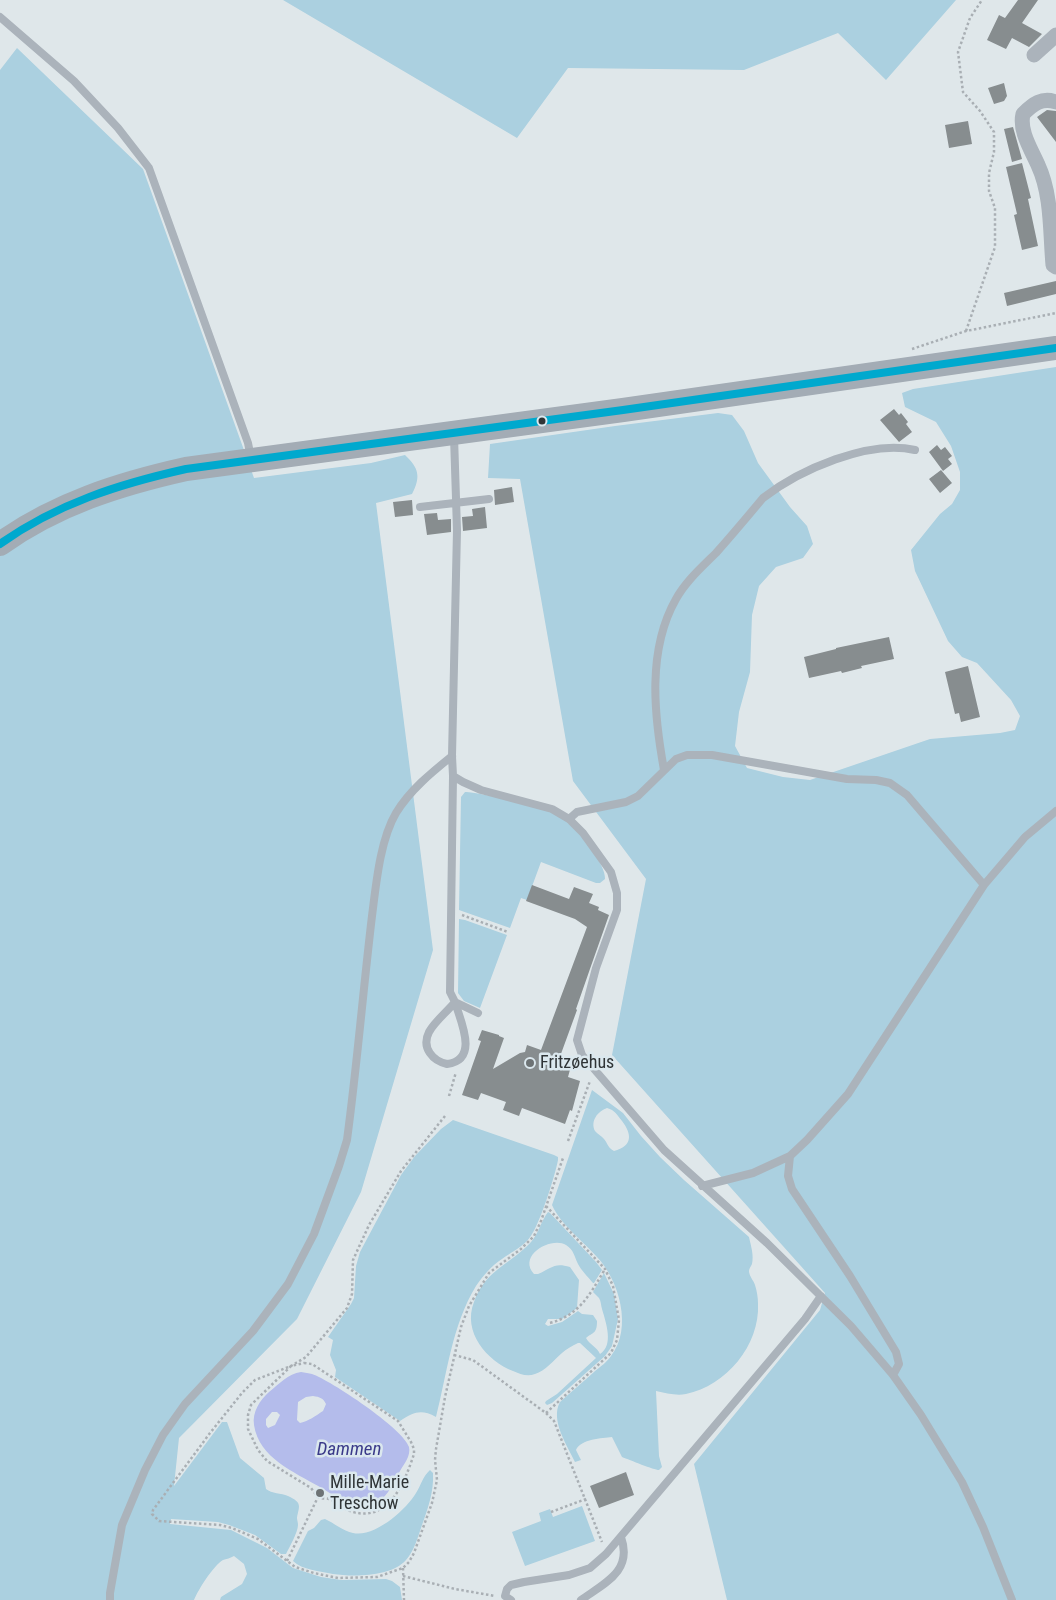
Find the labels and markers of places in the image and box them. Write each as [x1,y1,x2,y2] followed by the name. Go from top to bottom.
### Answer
[537,416,547,426] unlabelled marker
[540,1052,614,1074] place label: Fritzøehus
[524,1057,536,1069] marker: Fritzøehus
[330,1472,409,1515] place label: Mille-Marie Treschow
[314,1487,326,1499] marker: Mille-Marie Treschow

